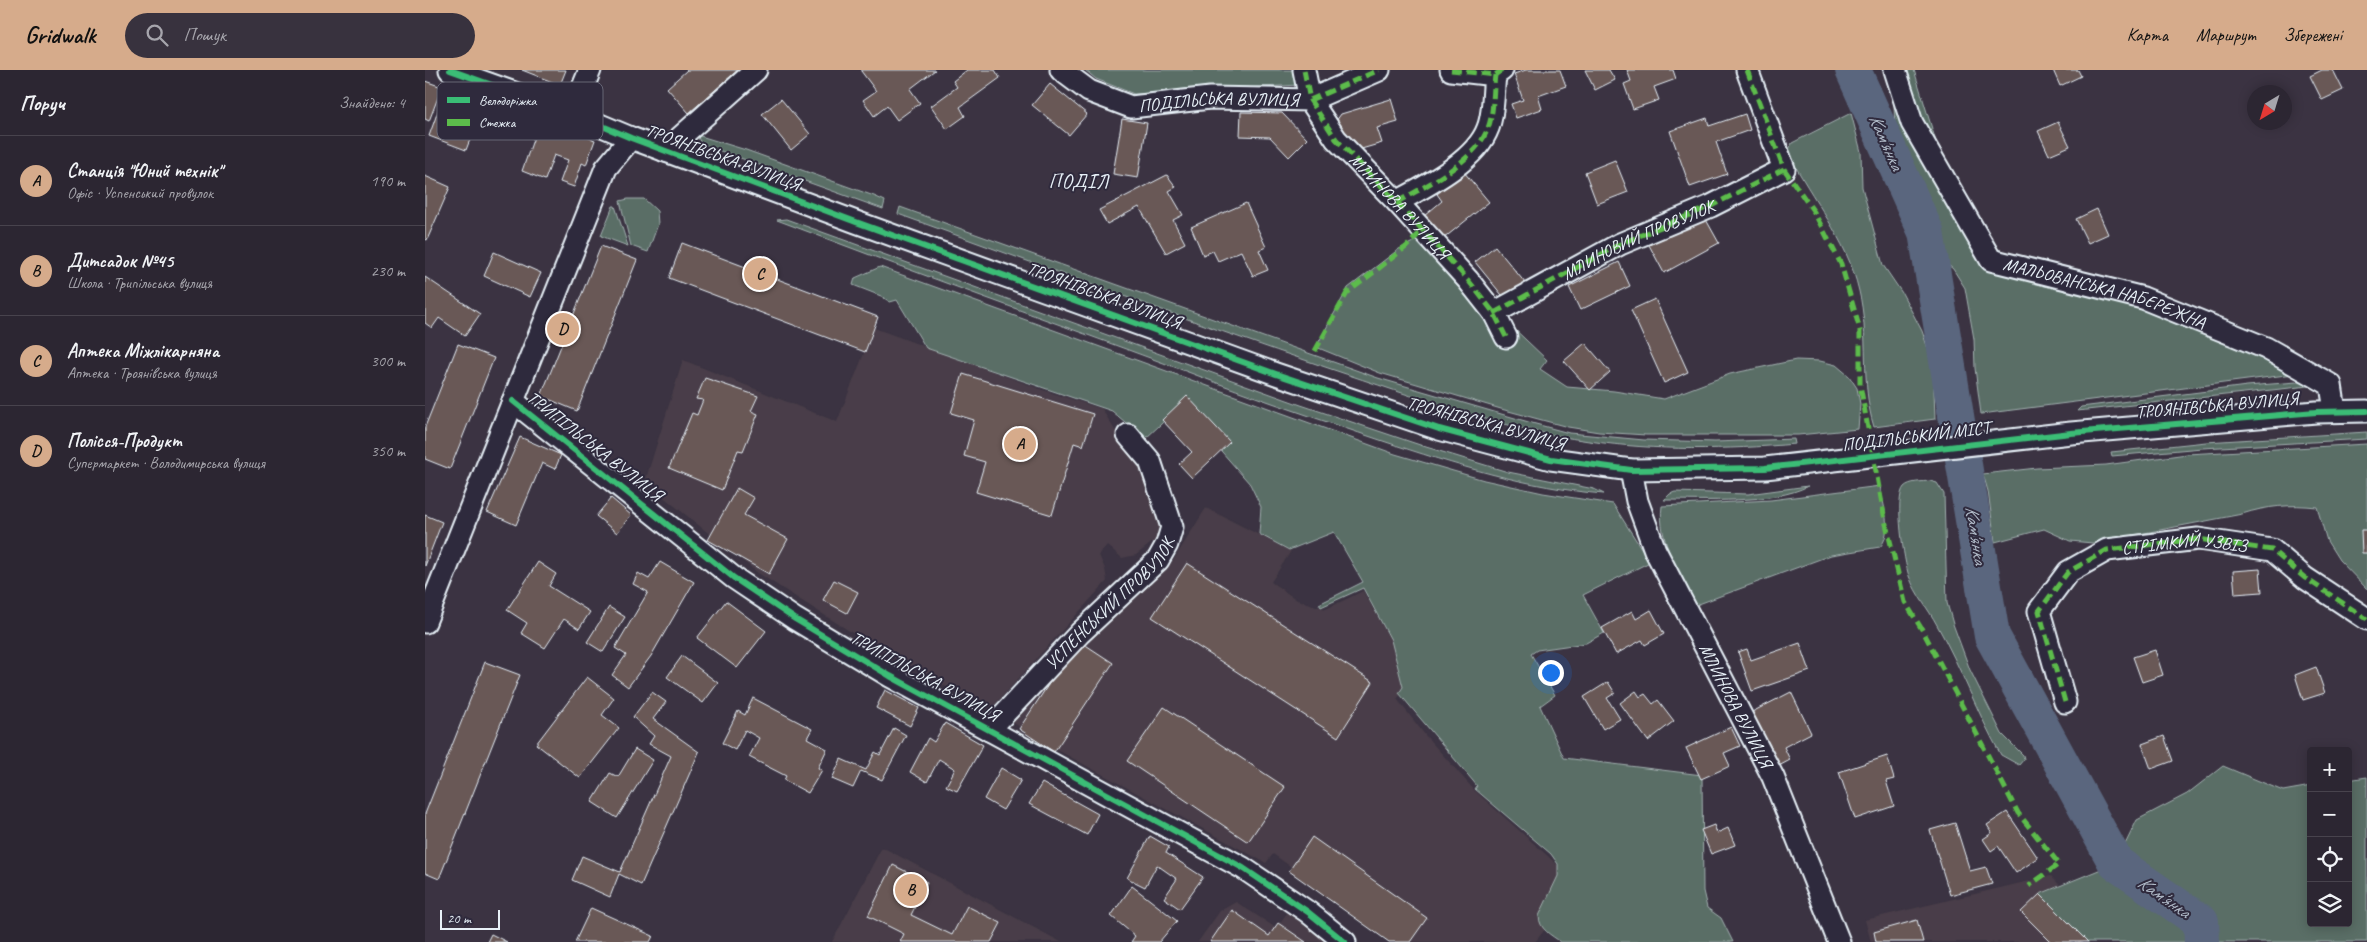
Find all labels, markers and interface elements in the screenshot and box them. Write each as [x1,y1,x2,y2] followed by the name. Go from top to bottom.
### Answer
[125,13,475,58] search box
[25,20,95,50] text: Gridwalk
[143,21,171,49] icon: search
[183,23,226,47] text: Пошук
[2127,24,2168,46] text: Карта
[2196,24,2255,46] text: Маршрут
[2283,24,2342,46] text: Збережені
[437,82,603,140] legend
[2247,85,2292,130] north arrow
[1138,87,1302,117] street label: ПОДІЛЬСЬКА ВУЛИЦЯ
[20,90,65,116] text: Поруч
[479,92,537,109] text: Велодоріжка
[339,93,405,113] text: Знайдено: 4
[1863,110,1910,176] water label: Кам'янка
[479,114,517,131] text: Стежка
[643,119,806,196] street label: ТРОЯНІВСЬКА ВУЛИЦЯ
[1345,149,1456,265] street label: МЛИНОВА ВУЛИЦЯ
[67,159,222,183] text: Станція "Юний технік"
[1049,169,1110,194] district label: ПОДІЛ
[32,171,40,191] text: A
[371,171,405,191] text: 190 m
[67,183,213,203] text: Офіс · Успенський провулок
[1558,194,1720,285] street label: МЛИНОВИЙ ПРОВУЛОК
[67,249,173,273] text: Дитсадок №45
[2001,253,2210,334] street label: МАЛЬОВАНСЬКА НАБЕРЕЖНА
[744,255,776,293] pin: C
[1024,257,1187,334] street label: ТРОЯНІВСЬКА ВУЛИЦЯ
[32,261,40,281] text: B
[371,261,405,281] text: 230 m
[67,273,212,293] text: Школа · Трипільська вулиця
[547,310,579,348] pin: D
[67,339,219,363] text: Аптека Міжлікарняна
[32,351,40,371] text: C
[371,351,405,371] text: 300 m
[67,363,217,383] text: Аптека · Троянівська вулиця
[523,386,670,508] street label: ТРИПІЛЬСЬКА ВУЛИЦЯ
[2135,387,2302,423] street label: ТРОЯНІВСЬКА ВУЛИЦЯ
[1405,391,1570,456] street label: ТРОЯНІВСЬКА ВУЛИЦЯ
[1841,415,1996,456] street label: ПОДІЛЬСЬКИЙ МІСТ
[1004,425,1036,463] pin: A
[67,429,181,453] text: Полісся-Продукт
[31,441,41,461] text: D
[371,441,405,461] text: 350 m
[67,453,265,473] text: Супермаркет · Володимирська вулиця
[1960,504,1993,568] water label: Кам'янка
[2120,528,2250,559] street label: СТРІМКИЙ УЗВІЗ
[1040,533,1180,674] street label: УСПЕНСЬКИЙ ПРОВУЛОК
[847,626,1006,727] street label: ТРИПІЛЬСЬКА ВУЛИЦЯ
[1694,640,1778,774] street label: МЛИНОВА ВУЛИЦЯ
[1538,660,1564,686] your location
[2307,747,2352,927] map controls
[2307,747,2352,792] button: +
[2307,792,2352,837] button: −
[2307,837,2352,882] button: locate
[2133,870,2197,925] water label: Кам'янка
[895,871,927,909] pin: B
[2307,882,2352,927] button: layers
[440,907,500,930] scale bar
[447,910,471,927] text: 20 m

